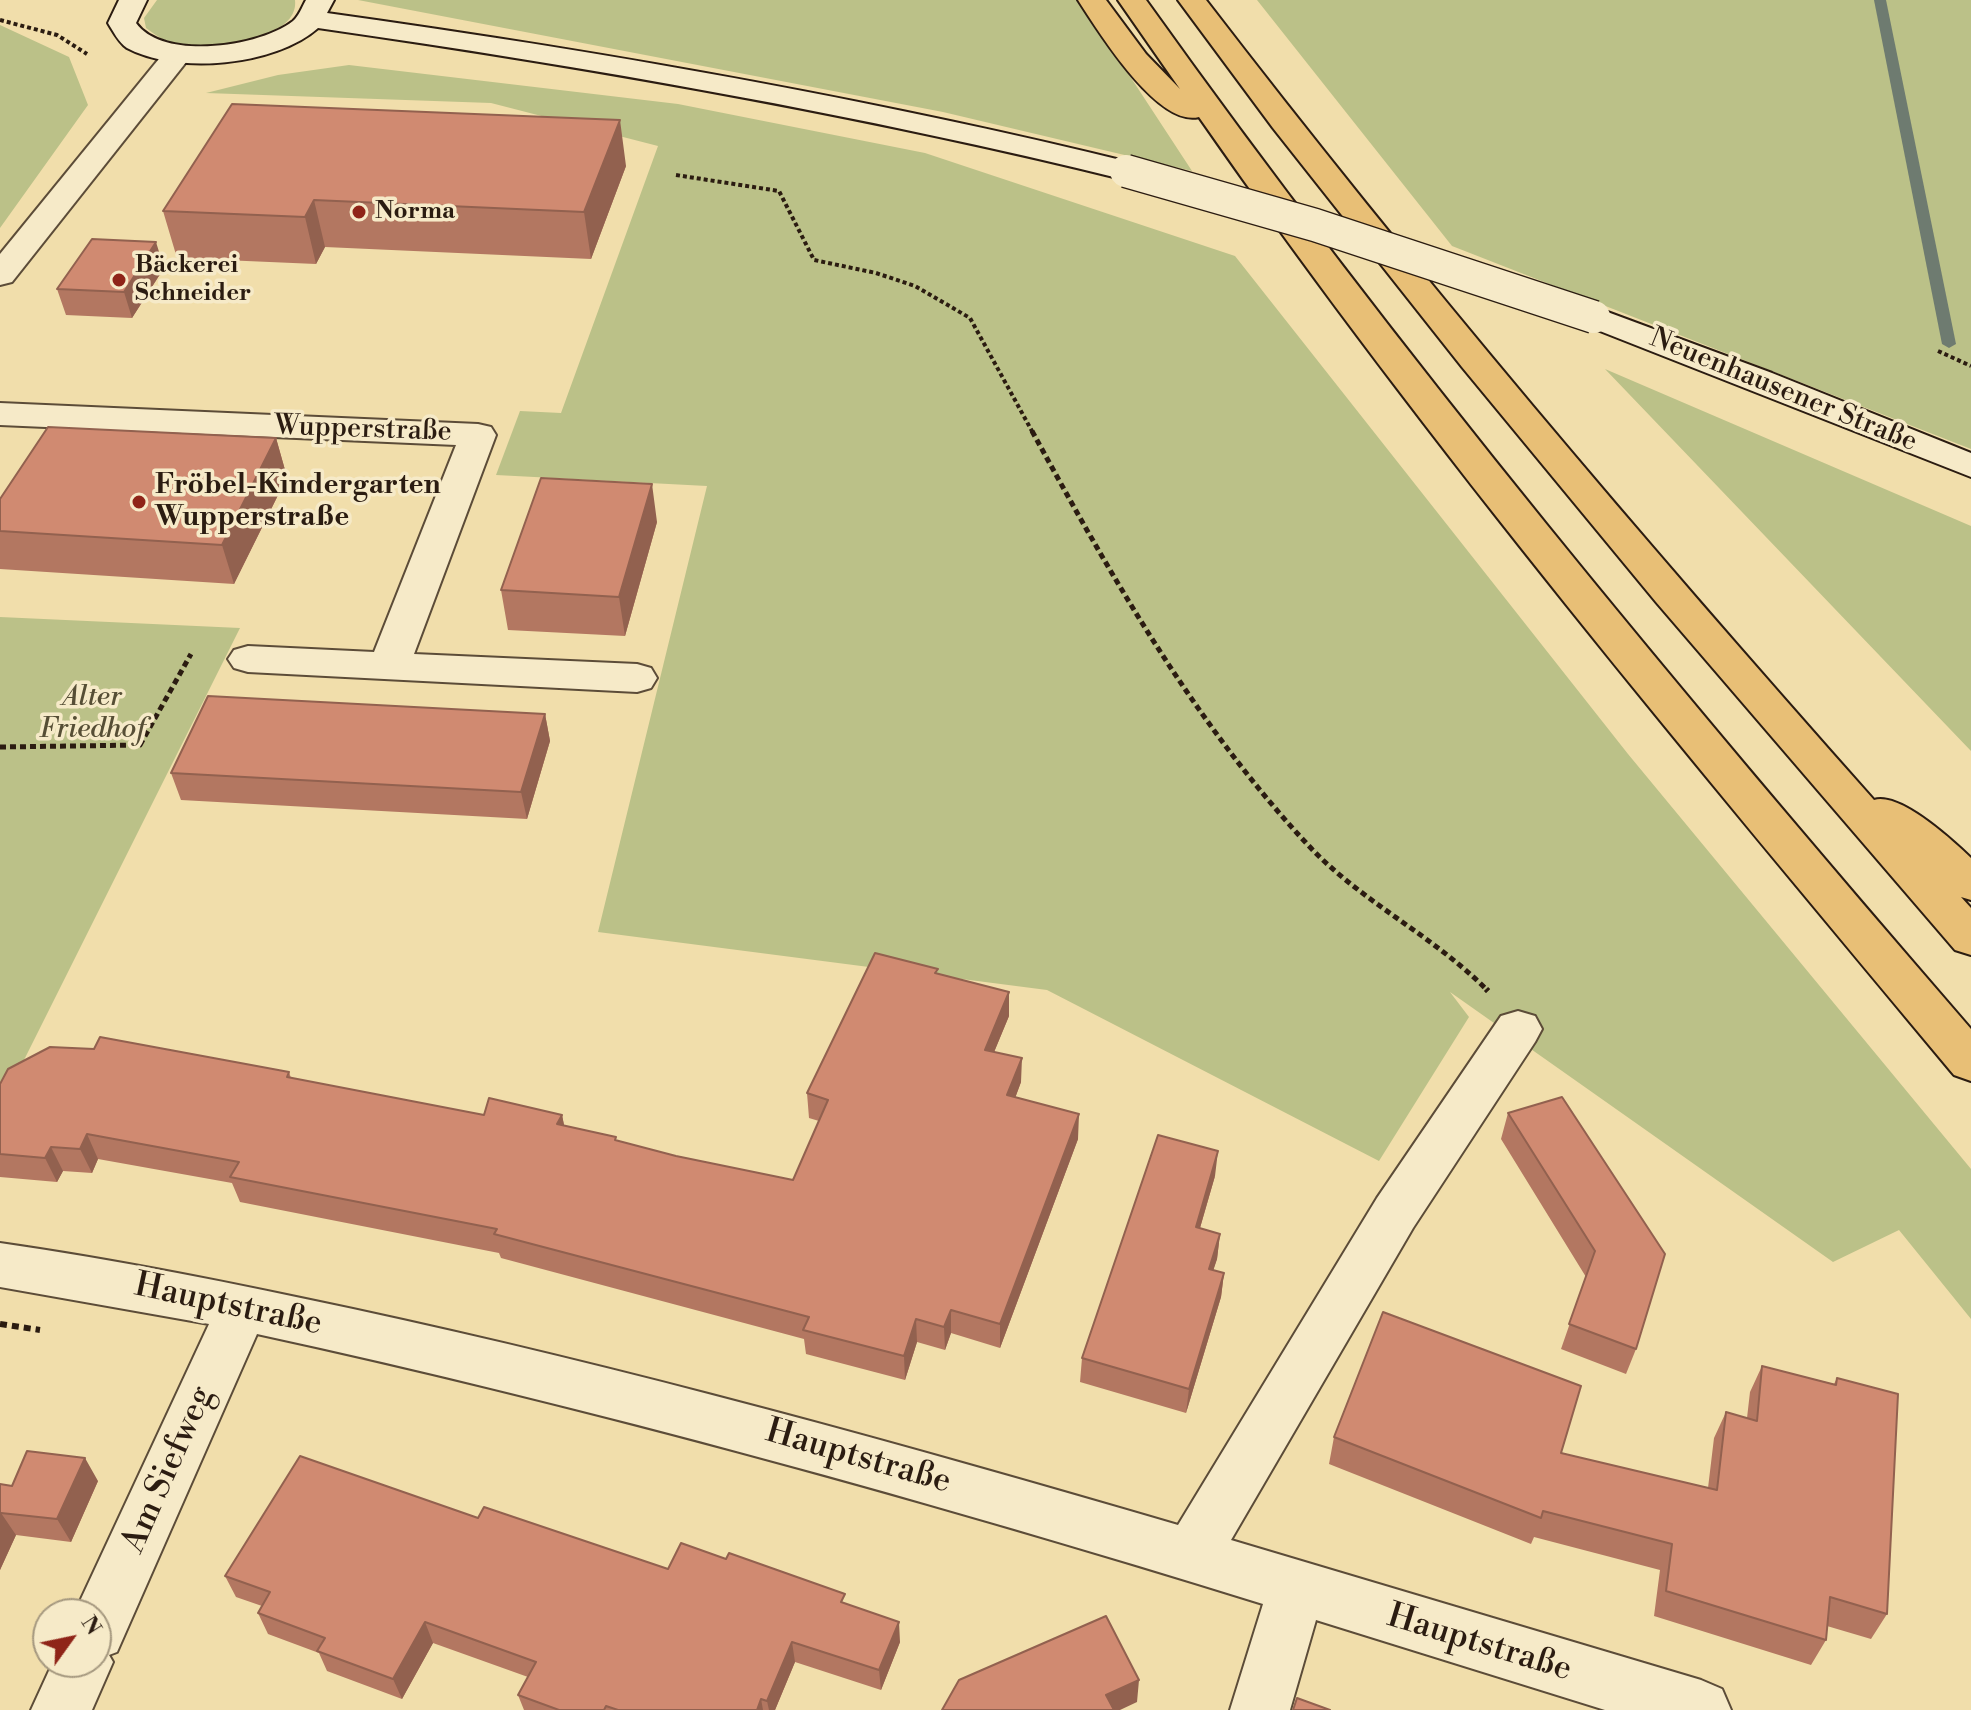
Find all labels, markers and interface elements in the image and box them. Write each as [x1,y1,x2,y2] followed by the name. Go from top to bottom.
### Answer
[375,198,455,226] place label: Norma
[350,203,368,221] marker: Norma
[135,252,251,308] place label: Bäckerei Schneider
[110,271,128,289] marker: Bäckerei Schneider
[1644,322,1922,460] street label: Neuenhausener Straße
[274,410,452,450] street label: Wupperstraße
[155,469,441,535] place label: Fröbel-Kindergarten Wupperstraße
[130,493,148,511] marker: Fröbel-Kindergarten Wupperstraße
[39,681,145,747] park label: Alter Friedhof
[130,1266,326,1346] street label: Hauptstraße
[114,1380,224,1560] street label: Am Siefweg
[761,1412,955,1504] street label: Hauptstraße
[1382,1597,1576,1691] street label: Hauptstraße
[32,1598,112,1678] north arrow
[75,1611,107,1640] text: N

